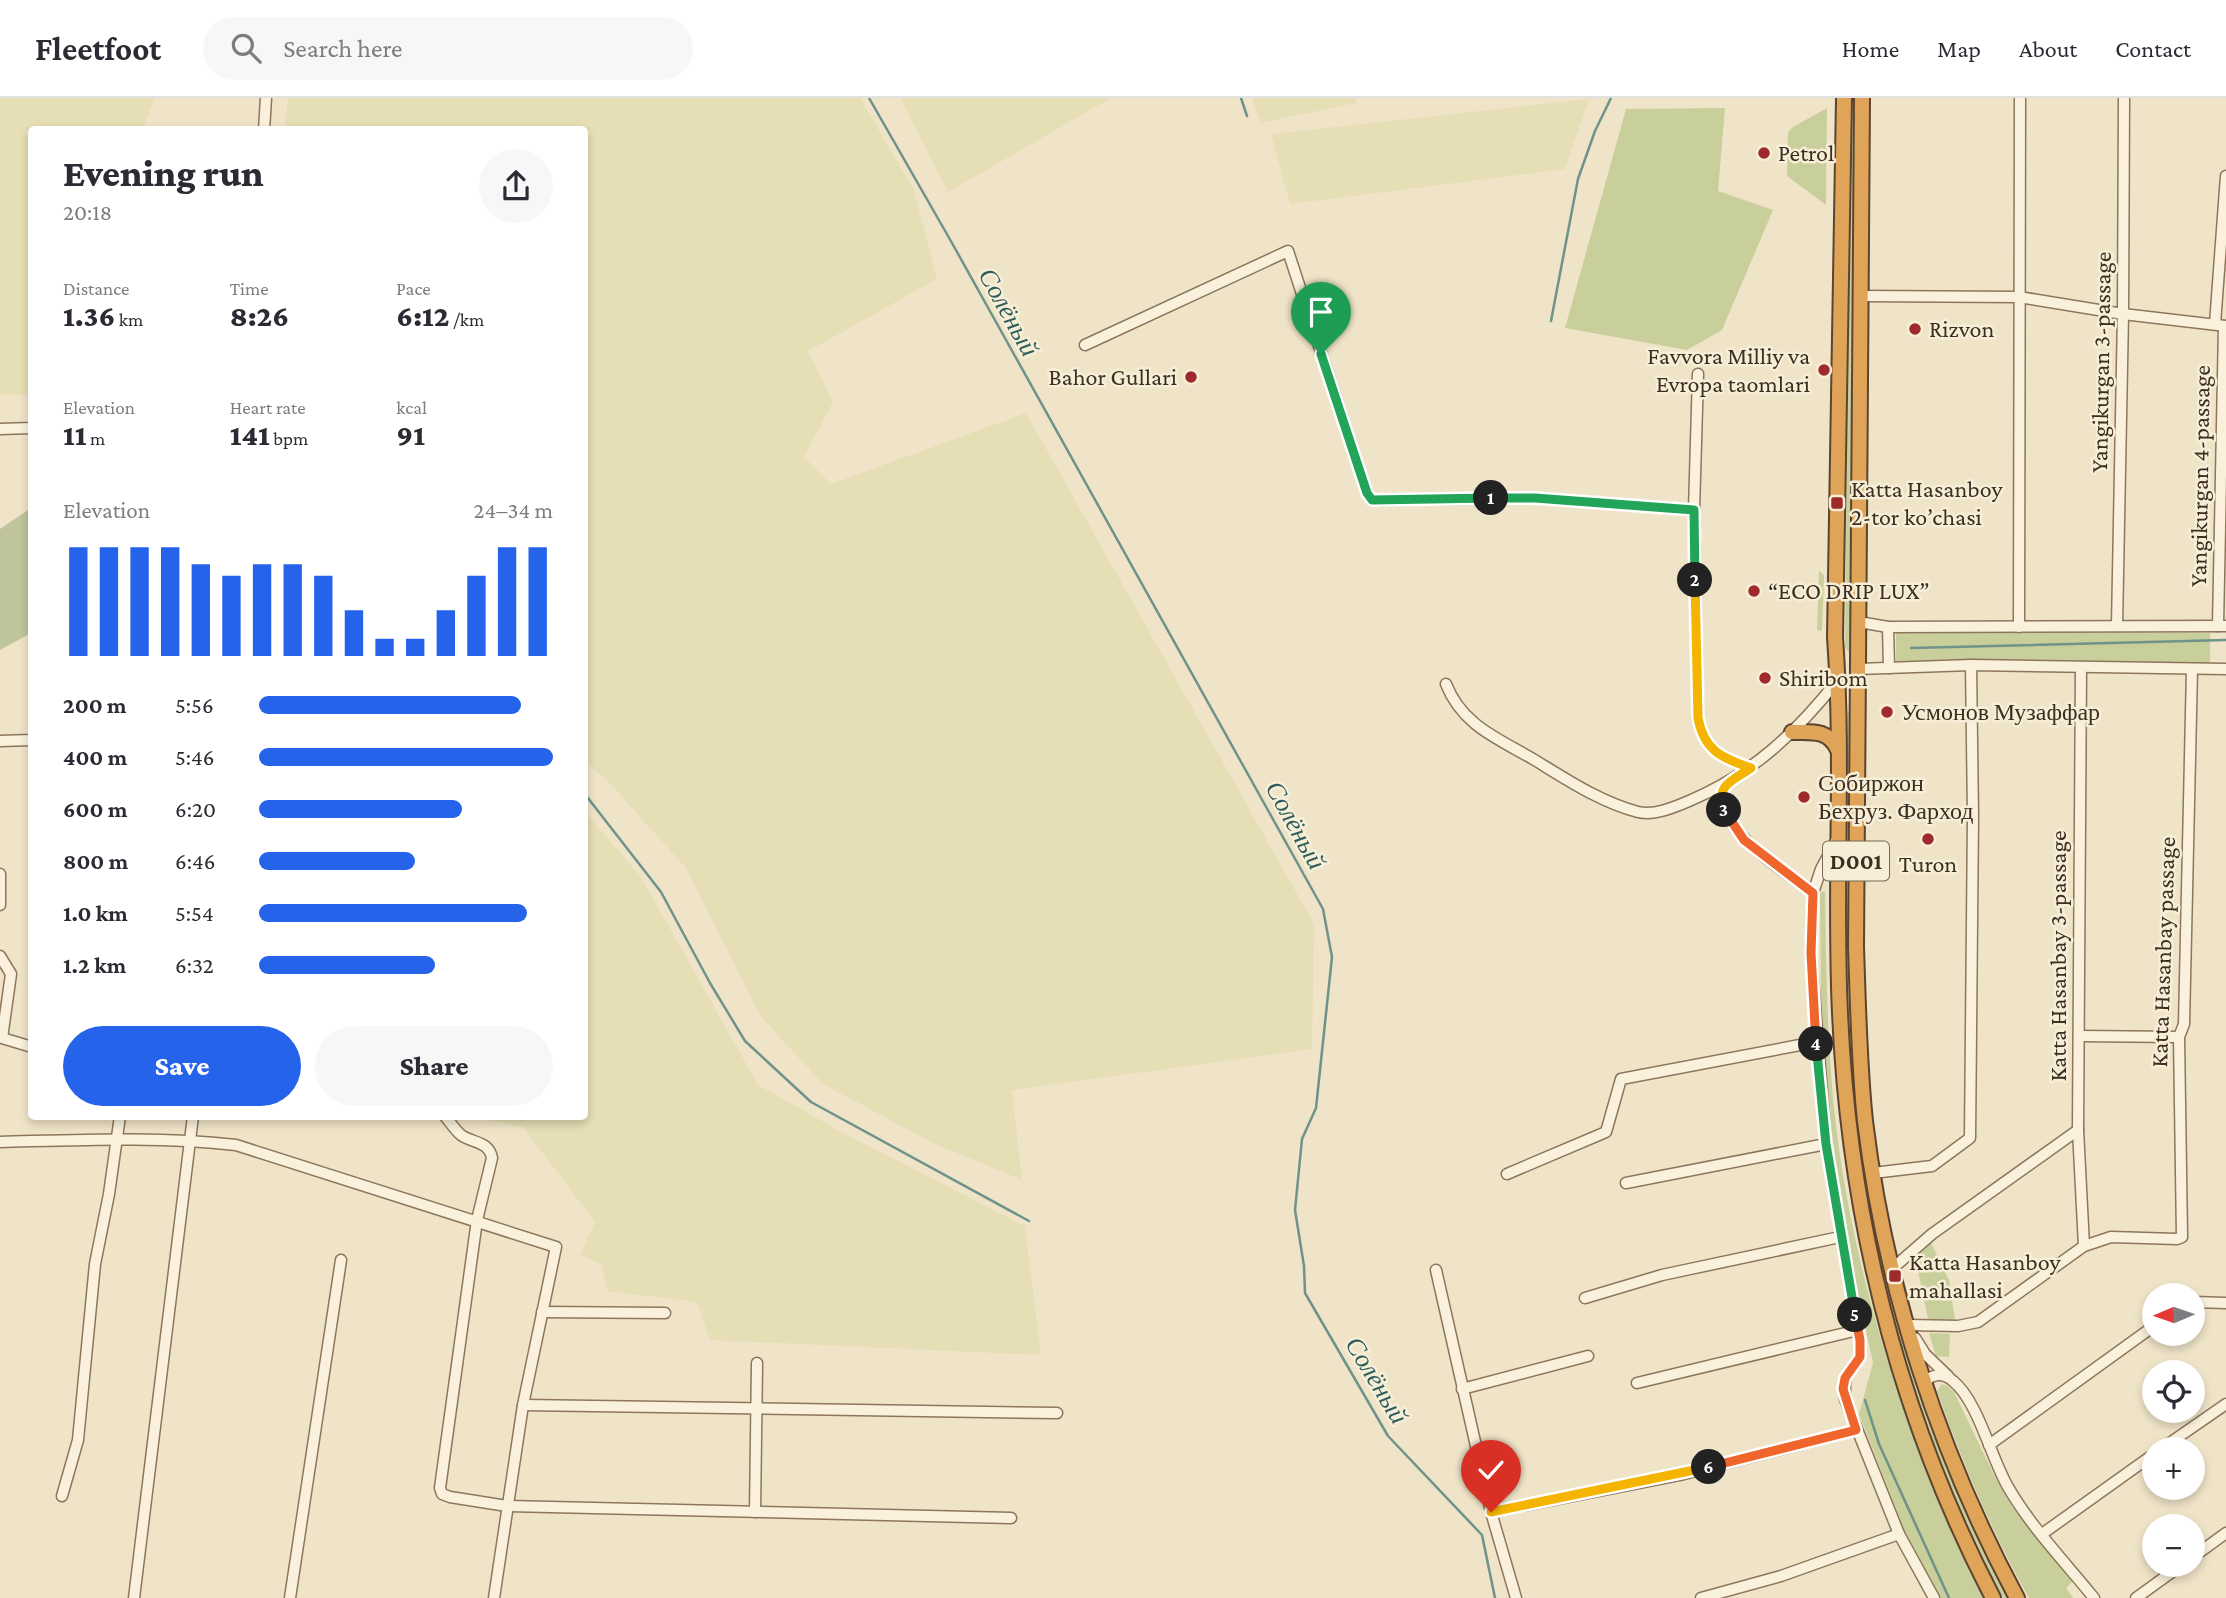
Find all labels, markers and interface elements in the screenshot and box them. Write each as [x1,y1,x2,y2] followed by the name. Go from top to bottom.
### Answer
[203,17,693,80] search box
[227,29,265,67] icon: search
[35,30,161,67] text: Fleetfoot
[283,34,403,63] text: Search here
[1842,35,1899,62] text: Home
[1937,35,1981,62] text: Map
[2019,35,2077,62] text: About
[2115,35,2191,62] text: Contact
[1778,139,1834,166] place label: Petrol
[1756,145,1772,161] marker: Petrol
[479,149,553,223] button: share
[63,152,264,194] text: Evening run
[63,199,112,225] text: 20:18
[2085,251,2116,473] street label: Yangikurgan 3-passage
[973,263,1045,361] water label: Солёный
[63,278,129,299] text: Distance
[230,278,269,299] text: Time
[396,278,431,299] text: Pace
[1291,282,1351,354] pin
[1302,293,1340,331] icon: arrive
[63,299,115,332] text: 1.36
[230,299,289,332] text: 8:26
[396,299,449,332] text: 6:12
[115,309,143,330] text: km
[449,309,484,330] text: /km
[1929,315,1994,342] place label: Rizvon
[1907,321,1923,337] marker: Rizvon
[1647,342,1810,397] place label: Favvora Milliy va Evropa taomlari
[1816,362,1832,378] marker: Favvora Milliy va Evropa taomlari
[1048,363,1177,390] place label: Bahor Gullari
[2184,365,2215,587] street label: Yangikurgan 4-passage
[1183,369,1199,385] marker: Bahor Gullari
[63,397,135,418] text: Elevation
[230,397,306,418] text: Heart rate
[396,397,427,418] text: kcal
[63,418,86,451] text: 11
[230,418,270,451] text: 141
[396,418,425,451] text: 91
[86,428,105,449] text: m
[270,428,308,449] text: bpm
[1851,475,2004,530] place label: Katta Hasanboy 2-tor ko’chasi
[1474,480,1508,516] pin: 1
[1487,487,1494,508] text: 1
[1829,495,1845,511] marker: Katta Hasanboy 2-tor ko’chasi
[63,497,150,523] text: Elevation
[474,497,553,523] text: 24–34 m
[1678,562,1712,598] pin: 2
[1690,569,1699,590] text: 2
[1768,577,1929,604] place label: “ECO DRIP LUX”
[1746,583,1762,599] marker: “ECO DRIP LUX”
[1779,664,1868,691] place label: Shiribom
[1757,670,1773,686] marker: Shiribom
[63,692,127,718] text: 200 m
[175,692,214,718] text: 5:56
[1901,698,2100,725] place label: Усмонов Музаффар
[1879,704,1895,720] marker: Усмонов Музаффар
[63,744,127,770] text: 400 m
[175,744,215,770] text: 5:46
[1818,769,1973,824] place label: Собиржон Бехруз. Фарход
[1260,776,1332,874] water label: Солёный
[1796,789,1812,805] marker: Собиржон Бехруз. Фарход
[1706,792,1742,828] pin: 3
[63,796,127,822] text: 600 m
[175,796,216,822] text: 6:20
[1719,799,1728,820] text: 3
[2044,830,2071,1082] street label: Katta Hasanbay 3-passage
[1920,831,1936,847] marker: Turon
[2145,836,2180,1068] street label: Katta Hasanbay passage
[1823,842,1889,880] road number: D001
[63,848,128,874] text: 800 m
[175,848,215,874] text: 6:46
[1899,850,1957,877] place label: Turon
[63,900,128,926] text: 1.0 km
[175,900,214,926] text: 5:54
[63,952,126,978] text: 1.2 km
[175,952,214,978] text: 6:32
[63,1026,301,1106] button: Save
[315,1026,553,1106] button: Share
[1798,1026,1834,1062] pin: 4
[1810,1033,1821,1054] text: 4
[1909,1248,2062,1303] place label: Katta Hasanboy mahallasi
[1887,1268,1903,1284] marker: Katta Hasanboy mahallasi
[2142,1283,2205,1346] north arrow
[2142,1283,2205,1577] map controls
[1838,1298,1872,1332] pin: 5
[1850,1304,1859,1325] text: 5
[1339,1332,1414,1429] water label: Солёный
[2142,1360,2205,1423] button: locate
[2142,1437,2205,1500] button: +
[1461,1440,1521,1512] pin
[1692,1450,1726,1484] pin: 6
[1472,1451,1510,1489] icon: check
[1703,1456,1714,1477] text: 6
[2142,1514,2205,1577] button: −

